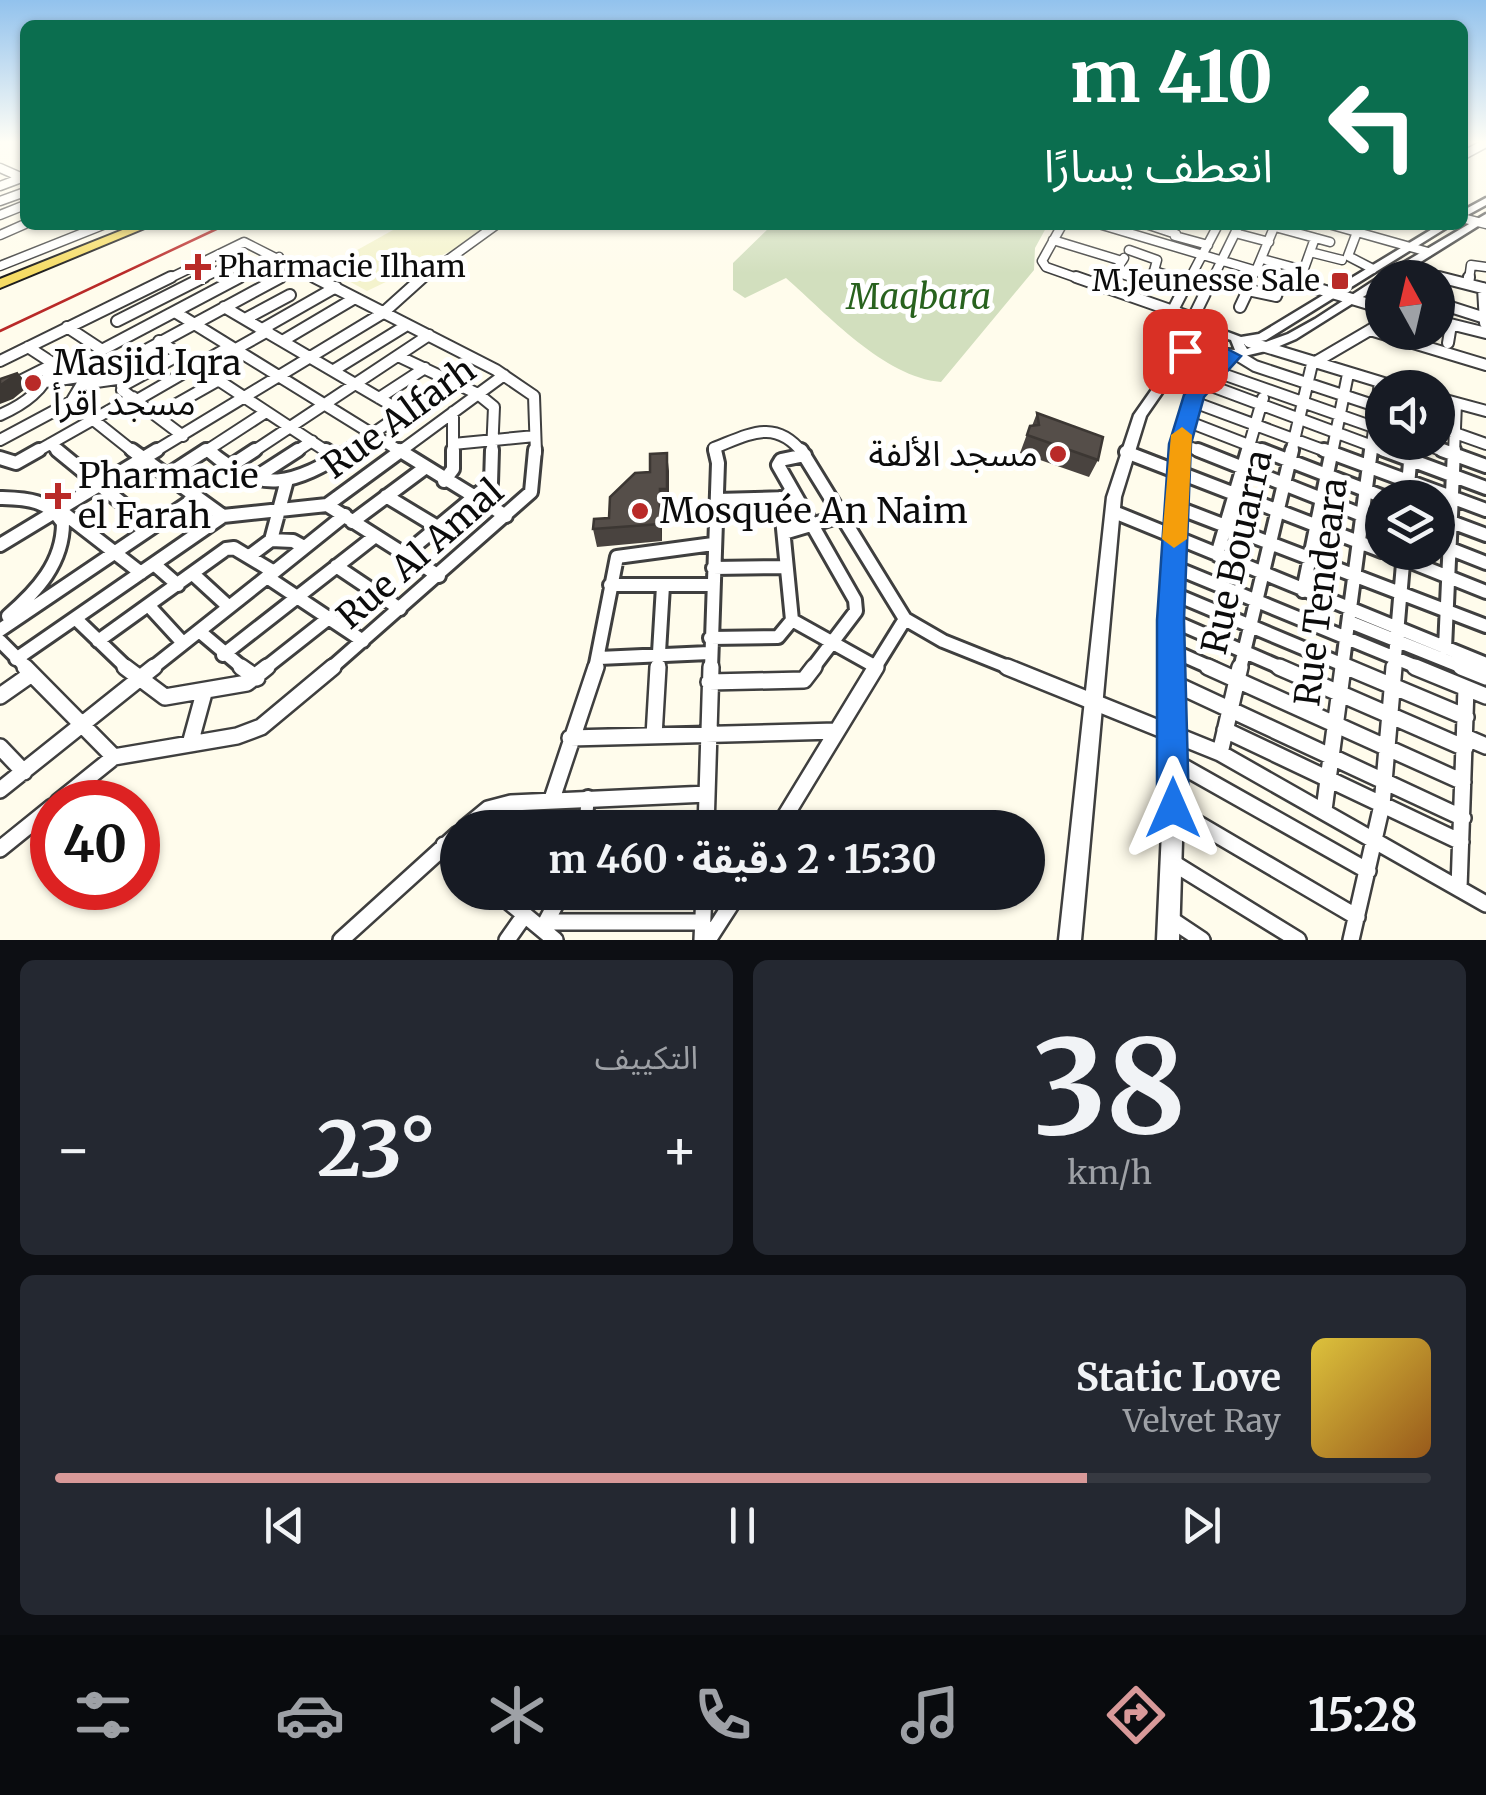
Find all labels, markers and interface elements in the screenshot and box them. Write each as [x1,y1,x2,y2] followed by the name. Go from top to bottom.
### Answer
[1070,33,1273,121] text: 410 m
[1308,60,1438,190] icon: left
[1044,138,1273,194] text: انعطف يسارًا
[218,247,466,285] place label: Pharmacie Ilham
[187,256,209,278] marker: Pharmacie Ilham
[1365,260,1455,350] north arrow
[1365,260,1455,570] map controls
[1092,261,1320,299] place label: M.Jeunesse Sale
[1329,270,1351,292] marker: M.Jeunesse Sale
[845,275,991,319] park label: Maqbara
[1143,309,1228,394] pin
[1158,324,1213,379] icon: arrive
[52,341,241,425] place label: Masjid Iqra مسجد اقرأ
[314,348,484,488] street label: Rue Alfarh
[1365,370,1455,460] button: sound
[22,372,44,394] marker: Masjid Iqra مسجد اقرأ
[869,432,1038,476] place label: مسجد الألفة
[1047,443,1069,465] marker: مسجد الألفة
[1192,446,1282,658] street label: Rue Bouarra
[78,454,258,538] place label: Pharmacie el Farah
[328,470,512,638] street label: Rue Al Amal
[1285,475,1357,709] street label: Rue Tendeara
[1365,480,1455,570] button: layers
[47,485,69,507] marker: Pharmacie el Farah
[660,489,968,533] place label: Mosquée An Naim
[629,500,651,522] marker: Mosquée An Naim
[1121,756,1225,860] position arrow
[30,780,160,910] speed limit sign: 40
[548,836,937,883] text: 15:30 · 2 دقيقة · 460 m
[1033,1006,1186,1169] text: 38
[595,1038,698,1078] text: التكييف
[317,1102,436,1196] text: 23°
[55,1115,92,1184] text: −
[661,1115,698,1184] text: +
[1067,1153,1152,1193] text: km/h
[1076,1354,1281,1401] text: Static Love
[1123,1401,1281,1441] text: Velvet Ray
[257,1498,312,1553] icon: previous
[715,1498,770,1553] icon: pause
[1174,1498,1229,1553] icon: next
[68,1680,138,1750] icon: filters
[275,1680,345,1750] icon: car
[482,1680,552,1750] icon: climate
[688,1680,758,1750] icon: phone
[895,1680,965,1750] icon: music
[1101,1680,1171,1750] icon: directions
[1308,1687,1418,1743] text: 15:28

